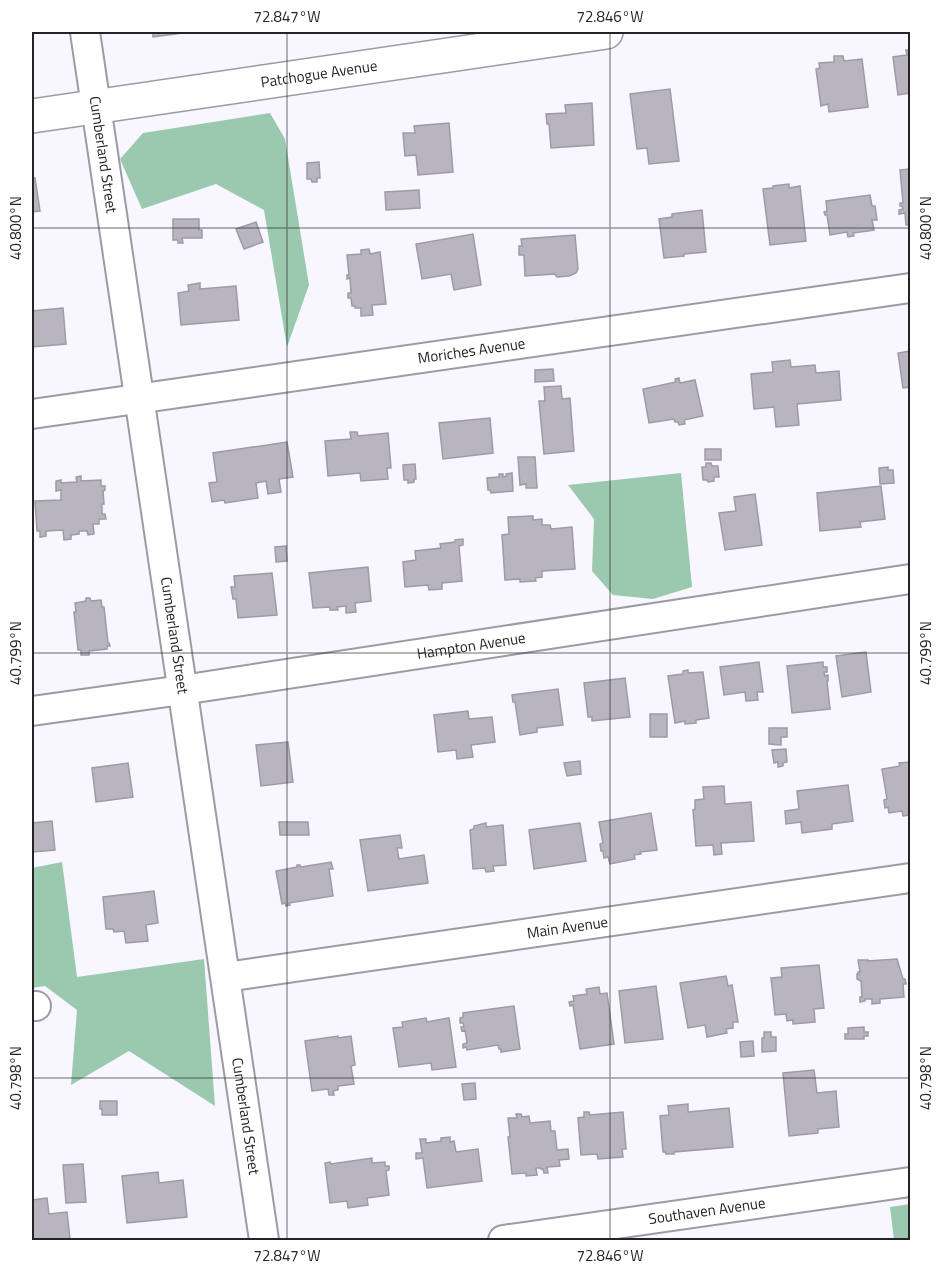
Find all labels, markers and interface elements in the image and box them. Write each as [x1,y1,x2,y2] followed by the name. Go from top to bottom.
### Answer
[254,5,320,28] text: 72.847°W
[577,5,643,28] text: 72.846°W
[259,54,379,93] street label: Patchogue Avenue
[84,94,124,215] street label: Cumberland Street
[4,196,27,260] text: 40.800°N
[914,196,937,260] text: 40.800°N
[416,331,527,370] street label: Moriches Avenue
[155,575,195,696] street label: Cumberland Street
[4,621,27,685] text: 40.799°N
[914,621,937,685] text: 40.799°N
[415,626,527,665] street label: Hampton Avenue
[525,910,609,944] street label: Main Avenue
[4,1046,27,1110] text: 40.798°N
[914,1046,937,1110] text: 40.798°N
[226,1056,266,1177] street label: Cumberland Street
[647,1191,767,1230] street label: Southaven Avenue
[254,1244,320,1267] text: 72.847°W
[577,1244,643,1267] text: 72.846°W

